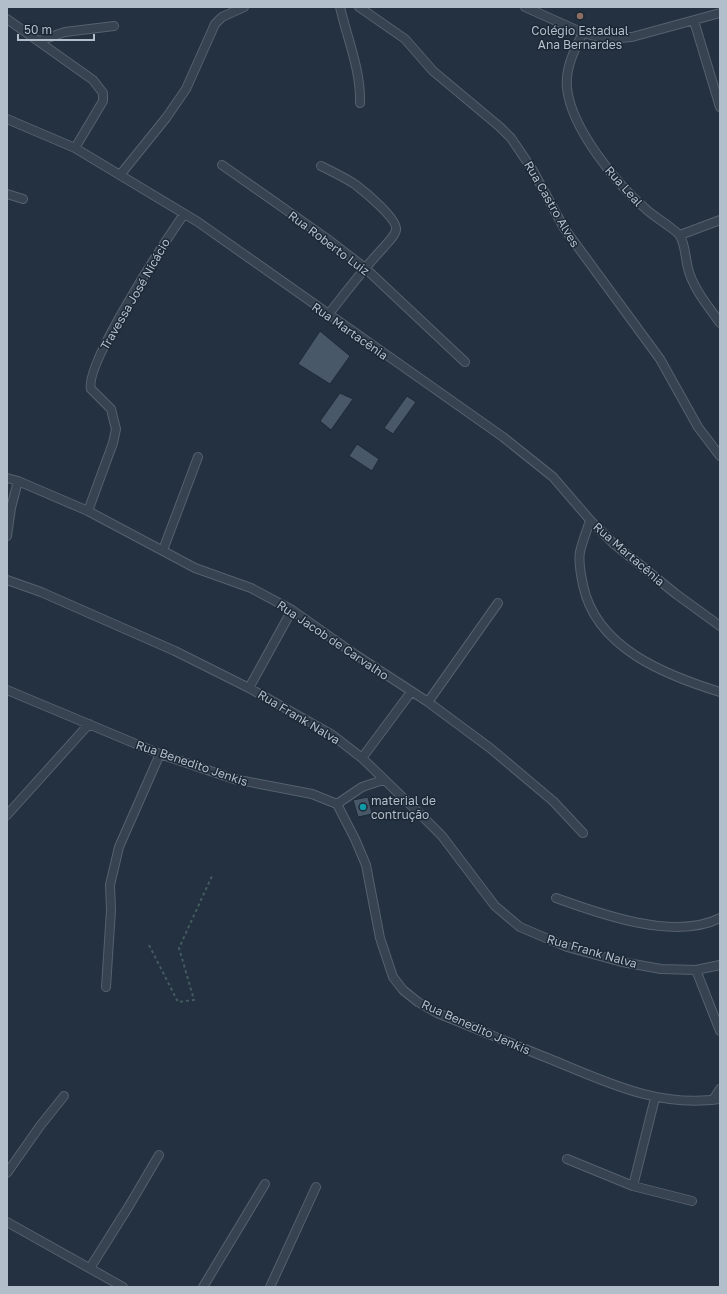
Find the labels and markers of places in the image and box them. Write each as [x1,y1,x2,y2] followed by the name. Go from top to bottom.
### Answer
[575,11,585,21] marker: Colégio Estadual Ana Bernardes
[531,23,629,52] place label: Colégio Estadual Ana Bernardes
[371,793,436,822] place label: material de contrução
[358,802,368,812] marker: material de contrução

